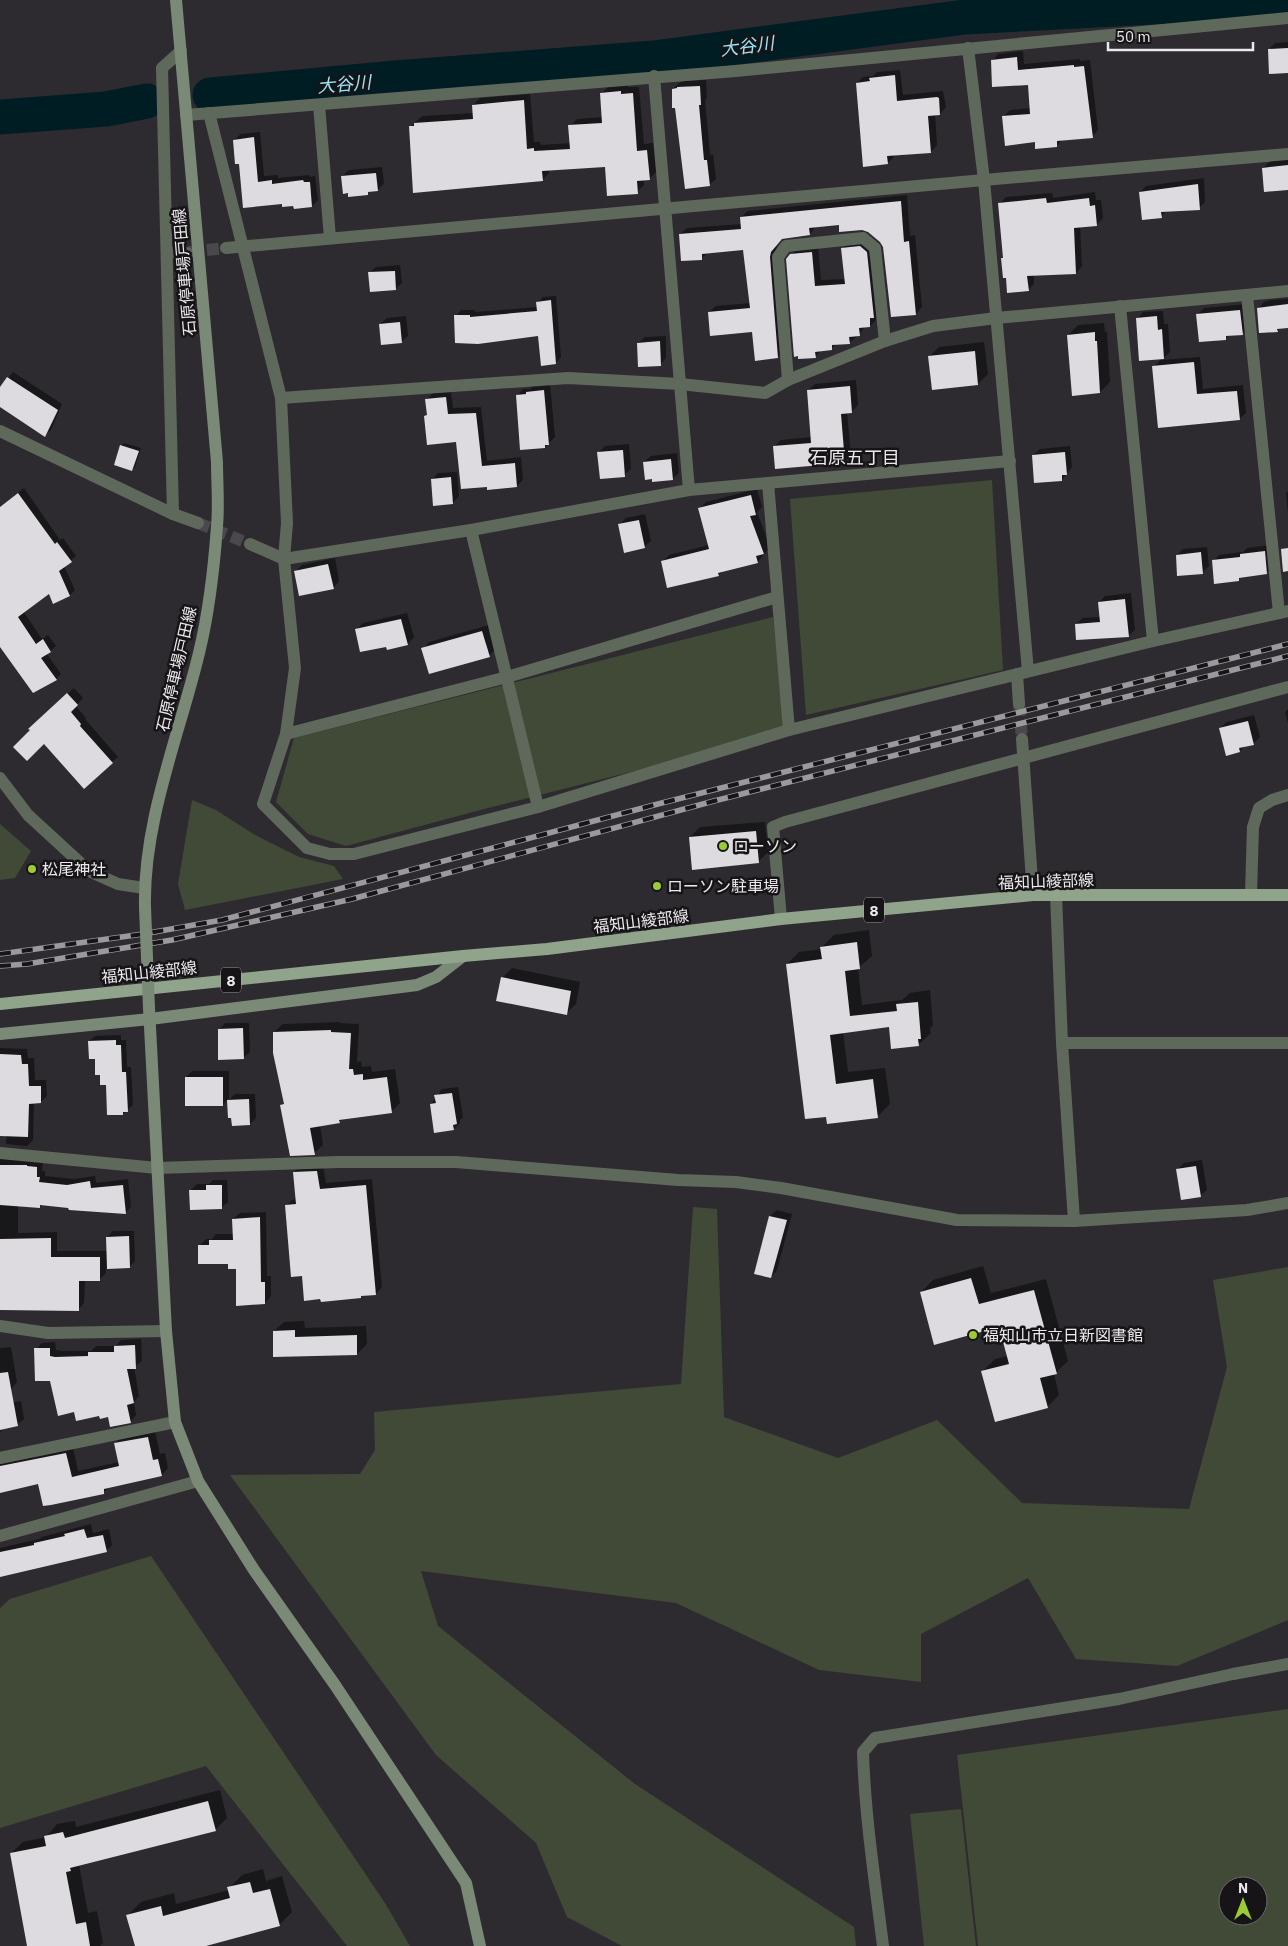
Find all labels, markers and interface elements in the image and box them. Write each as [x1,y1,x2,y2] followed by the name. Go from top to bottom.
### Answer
[1108,20,1253,52] scale bar
[1116,27,1151,46] text: 50 m
[719,31,777,61] water label: 大谷川
[316,70,374,98] water label: 大谷川
[168,207,200,337] street label: 石原停車場戸田線
[810,446,900,469] district label: 石原五丁目
[152,604,200,734] street label: 石原停車場戸田線
[733,836,797,856] place label: ローソン
[717,840,729,852] marker: ローソン
[42,859,106,879] place label: 松尾神社
[26,863,38,875] marker: 松尾神社
[998,869,1094,893] street label: 福知山綾部線
[667,876,779,896] place label: ローソン駐車場
[651,880,663,892] marker: ローソン駐車場
[864,898,884,922] road number: 8
[592,905,690,937] street label: 福知山綾部線
[100,957,198,987] street label: 福知山綾部線
[221,968,241,992] road number: 8
[983,1325,1143,1345] place label: 福知山市立日新図書館
[967,1329,979,1341] marker: 福知山市立日新図書館
[1218,1876,1268,1926] north arrow
[1238,1879,1248,1897] text: N

